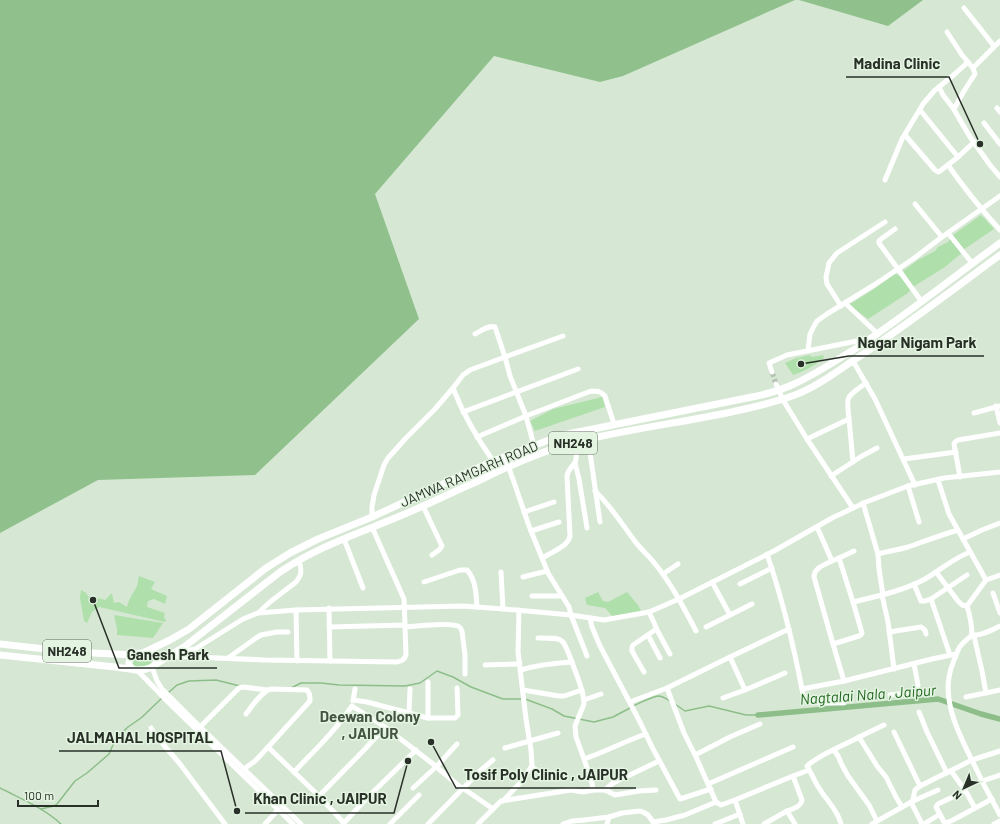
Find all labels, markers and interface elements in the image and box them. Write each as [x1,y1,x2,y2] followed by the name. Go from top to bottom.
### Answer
[846,50,949,77] callout: Madina Clinic
[854,54,940,72] text: Madina Clinic
[849,329,984,356] callout: Nagar Nigam Park
[858,333,977,351] text: Nagar Nigam Park
[549,432,597,454] road number: NH248
[397,437,540,510] street label: JAMWA RAMGARH ROAD
[43,640,91,662] road number: NH248
[119,641,217,668] callout: Ganesh Park
[127,645,209,663] text: Ganesh Park
[799,680,937,708] water label: Nagtalai Nala , Jaipur
[320,707,421,742] district label: Deewan Colony , JAIPUR
[59,724,221,751] callout: JALMAHAL HOSPITAL
[67,728,213,746] text: JALMAHAL HOSPITAL
[456,761,636,788] callout: Tosif Poly Clinic , JAIPUR
[464,765,628,783] text: Tosif Poly Clinic , JAIPUR
[944,768,984,808] north arrow
[18,782,98,808] scale bar
[245,786,394,813] callout: Khan Clinic , JAIPUR
[24,788,54,802] text: 100 m
[950,788,964,803] text: N
[253,789,387,807] text: Khan Clinic , JAIPUR

